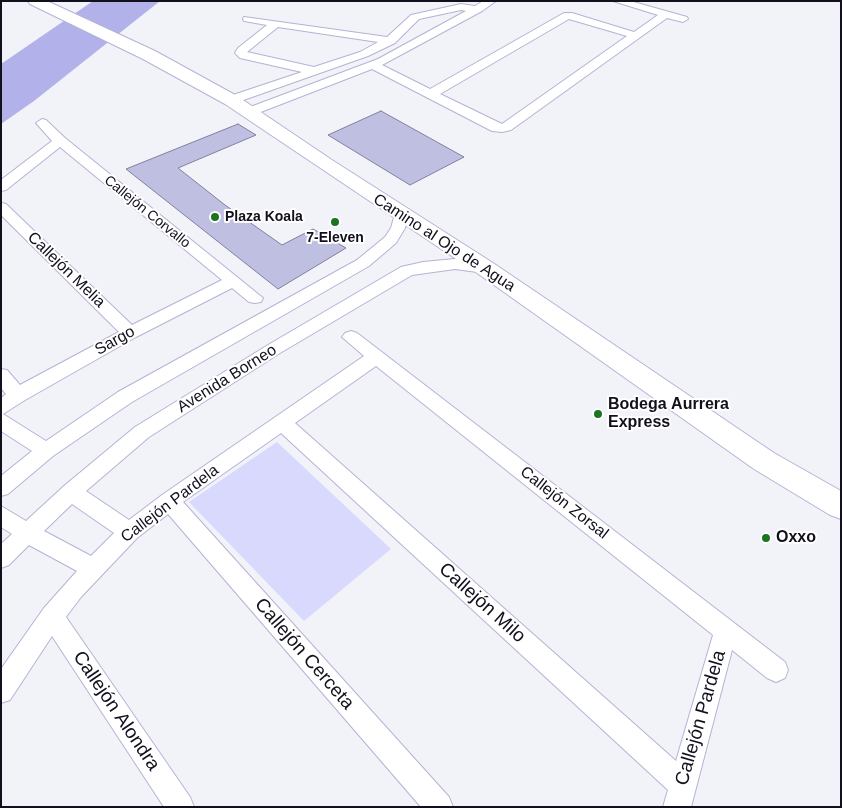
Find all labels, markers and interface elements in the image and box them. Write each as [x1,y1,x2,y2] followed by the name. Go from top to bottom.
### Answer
[101,172,193,252] street label: Callejón Corvallo
[369,190,519,296] street label: Camino al Ojo de Agua
[225,209,303,225] place label: Plaza Koala
[209,211,221,223] marker: Plaza Koala
[329,216,341,228] marker: 7-Eleven
[23,228,109,312] street label: Callejón Melia
[306,230,364,246] place label: 7-Eleven
[92,322,138,360] street label: Sargo
[174,341,280,417] street label: Avenida Borneo
[608,395,729,433] place label: Bodega Aurrera Express
[592,408,604,420] marker: Bodega Aurrera Express
[117,461,223,547] street label: Callejón Pardela
[516,463,612,543] street label: Callejón Zorsal
[776,528,816,548] place label: Oxxo
[760,532,772,544] marker: Oxxo
[434,558,530,648] street label: Callejón Milo
[249,594,359,714] street label: Callejón Cerceta
[68,647,164,775] street label: Callejón Alondra
[671,648,731,788] street label: Callejón Pardela

